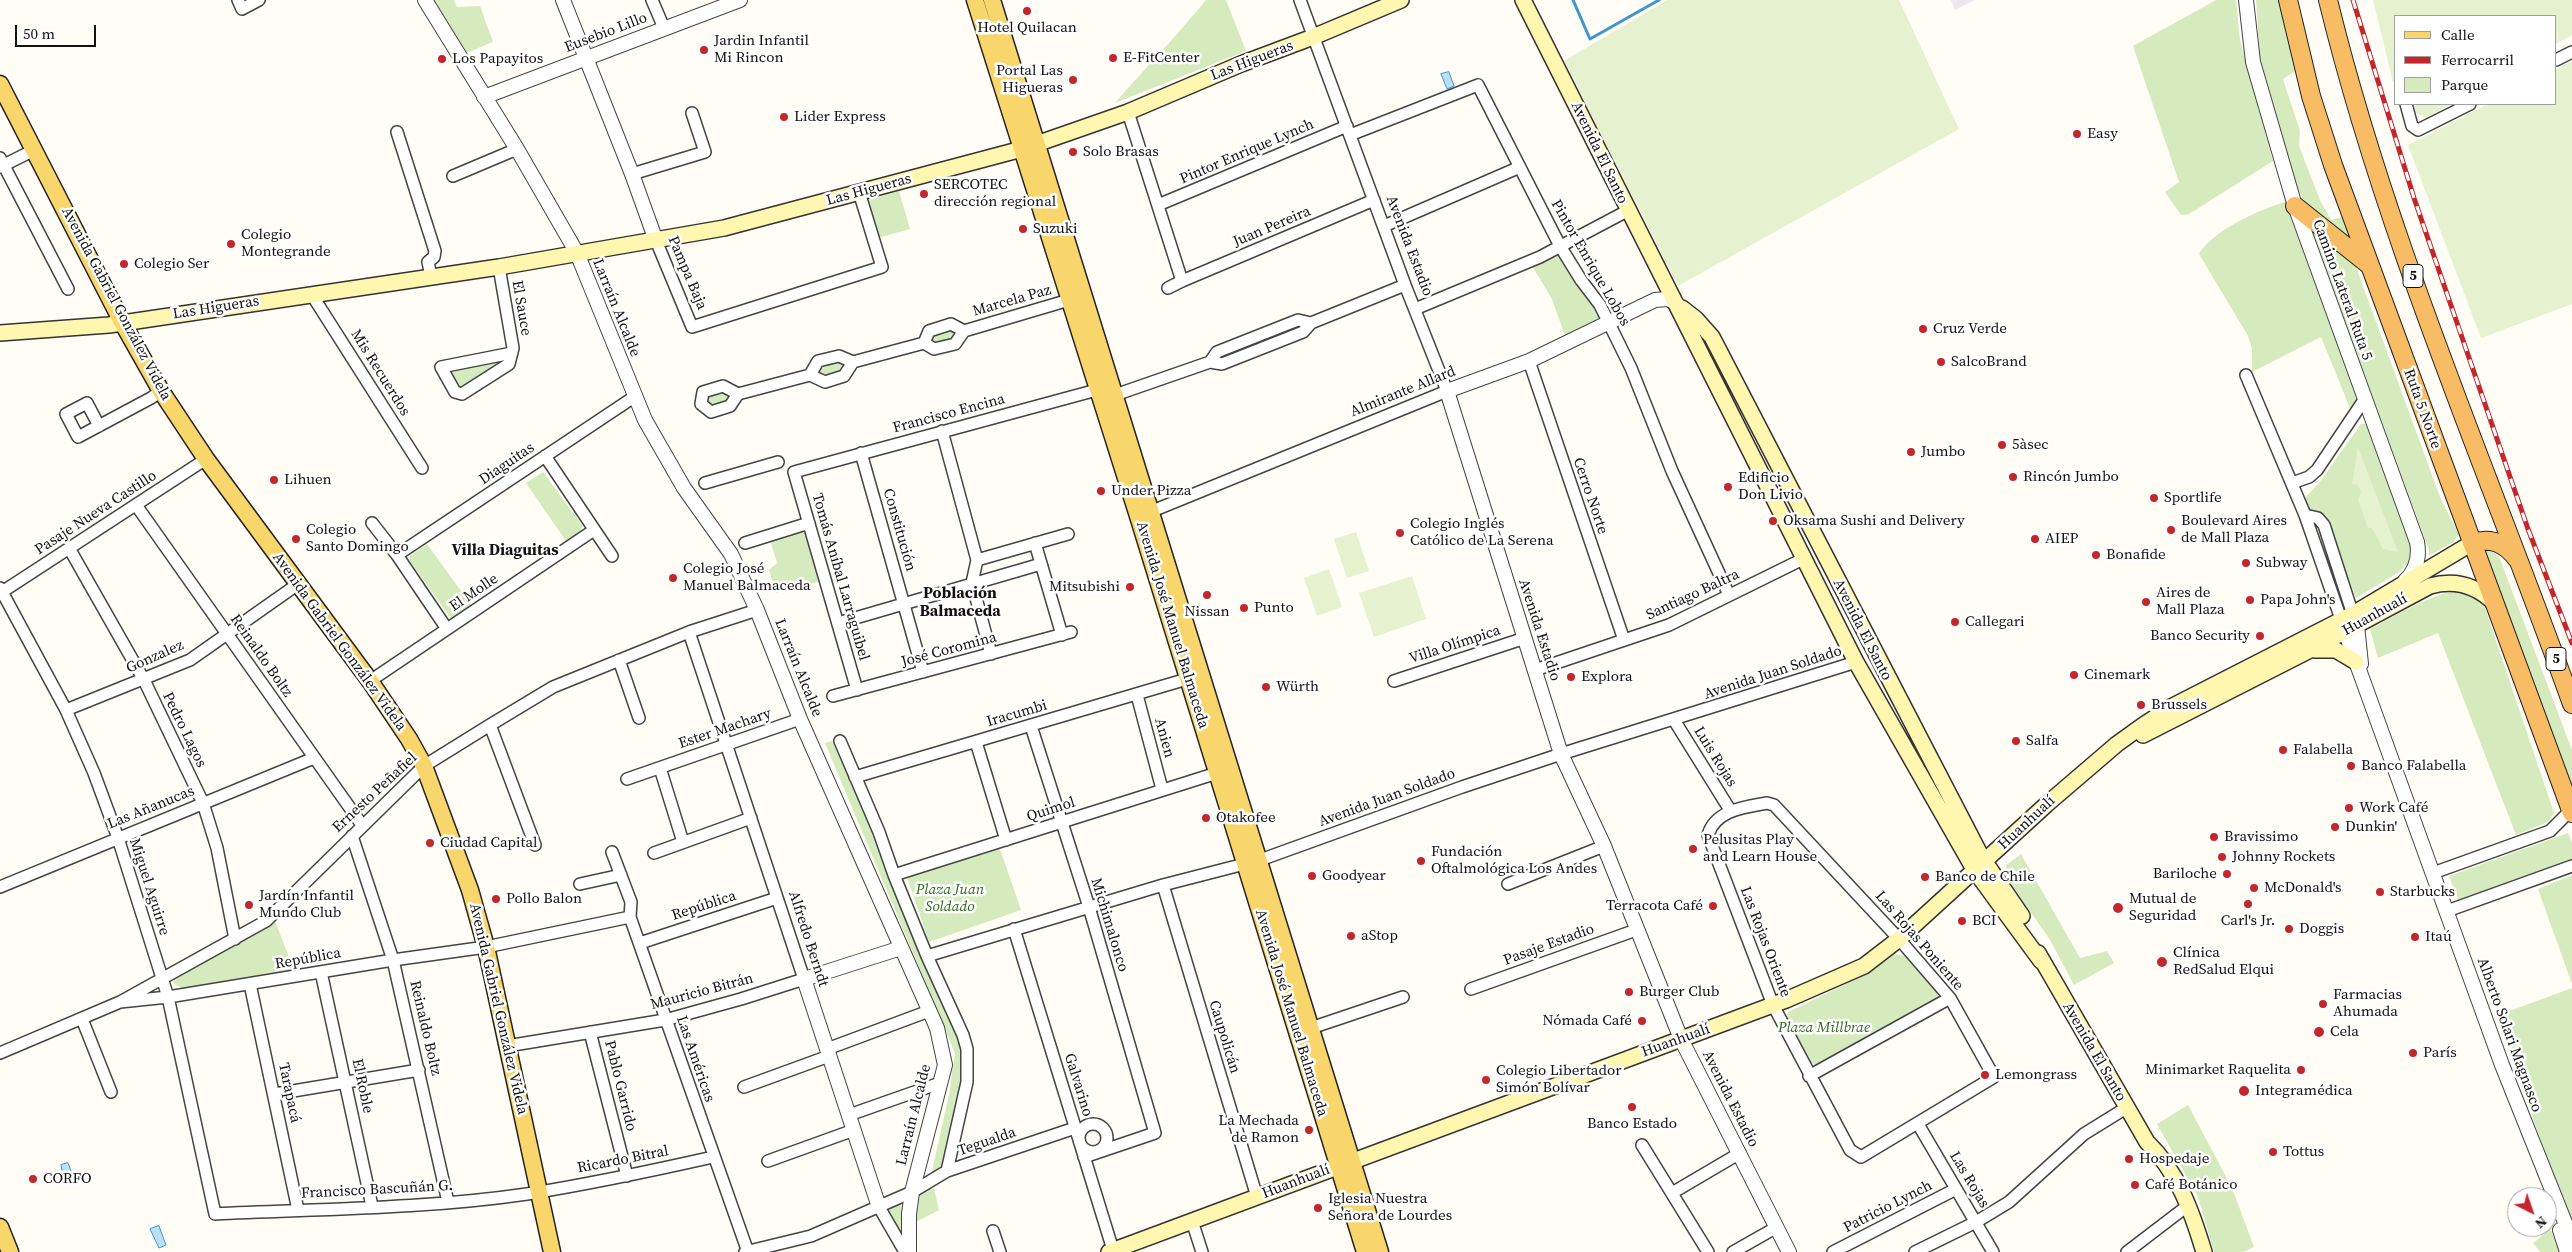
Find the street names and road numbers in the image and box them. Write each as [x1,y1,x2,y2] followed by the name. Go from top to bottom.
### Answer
[562,9,650,57] street label: Eusebio Lillo
[1208,37,1296,85] street label: Las Higueras
[1566,99,1632,207] street label: Avenida El Santo
[1177,116,1317,188] street label: Pintor Enrique Lynch
[825,170,913,210] street label: Las Higueras
[1382,193,1436,299] street label: Avenida Estadio
[1546,197,1634,329] street label: Pintor Enrique Lobos
[1231,203,1313,251] street label: Juan Pereira
[57,204,175,404] street label: Avenida Gabriel González Videla
[2308,217,2376,363] street label: Camino Lateral Ruta 5
[663,233,711,313] street label: Pampa Baja
[588,257,644,359] street label: Larraín Alcalde
[2403,264,2423,288] road number: 5
[507,279,535,337] street label: El Sauce
[971,281,1053,321] street label: Marcela Paz
[172,292,260,324] street label: Las Higueras
[346,327,414,419] street label: Mis Recuerdos
[1348,363,1458,421] street label: Almirante Allard
[2399,367,2445,451] street label: Ruta 5 Norte
[891,390,1007,438] street label: Francisco Encina
[476,439,538,489] street label: Diaguitas
[1569,455,1611,537] street label: Cerro Norte
[32,467,160,559] street label: Pasaje Nueva Castillo
[879,487,919,573] street label: Constitución
[807,491,873,663] street label: Tomás Aníbal Larraguibel
[1132,519,1212,731] street label: Avenida José Manuel Balmaceda
[268,549,410,735] street label: Avenida Gabriel González Videla
[1644,566,1742,624] street label: Santiago Baltra
[446,570,502,616] street label: El Molle
[1829,576,1895,684] street label: Avenida El Santo
[1514,577,1564,683] street label: Avenida Estadio
[2340,590,2410,640] street label: Huanhualí
[226,611,296,701] street label: Reinaldo Boltz
[770,617,826,719] street label: Larraín Alcalde
[1407,622,1503,668] street label: Villa Olímpica
[899,629,999,671] street label: José Coromina
[123,636,187,678] street label: Gonzalez
[1702,642,1844,704] street label: Avenida Juan Soldado
[2546,648,2566,671] road number: 5
[158,689,210,771] street label: Pedro Lagos
[985,697,1049,731] street label: Iracumbi
[676,705,774,753] street label: Ester Machary
[1150,716,1178,760] street label: Anien
[1689,723,1741,791] street label: Luis Rojas
[329,749,421,837] street label: Ernesto Peñafiel
[1316,765,1458,831] street label: Avenida Juan Soldado
[105,782,197,834] street label: Las Añanucas
[1995,792,2059,854] street label: Huanhualí
[1024,794,1078,826] street label: Quimol
[125,836,173,938] street label: Miguel Aguirre
[1086,876,1132,974] street label: Michimalonco
[1736,884,1794,1000] street label: Las Rojas Oriente
[669,887,739,925] street label: República
[1871,888,1967,994] street label: Las Rojas Poniente
[784,889,832,989] street label: Alfredo Berndt
[465,902,531,1116] street label: Avenida Gabriel González Videla
[1251,907,1331,1119] street label: Avenida José Manuel Balmaceda
[1501,920,1597,970] street label: Pasaje Estadio
[274,944,342,974] street label: República
[2473,955,2545,1115] street label: Alberto Solari Magnasco
[649,970,755,1014] street label: Mauricio Bitrán
[405,979,445,1077] street label: Reinaldo Boltz
[1204,998,1244,1076] street label: Caupolicán
[2058,999,2130,1105] street label: Avenida El Santo
[672,1014,718,1104] street label: Las Américas
[1639,1020,1713,1062] street label: Huanhualí
[600,1039,640,1133] street label: Pablo Garrido
[1698,1048,1762,1150] street label: Avenida Estadio
[1060,1051,1096,1119] street label: Galvarino
[347,1057,377,1115] street label: El Roble
[274,1061,304,1125] street label: Tarapacá
[893,1063,935,1167] street label: Larraín Alcalde
[956,1124,1018,1160] street label: Tegualda
[576,1142,670,1178] street label: Ricardo Bitral
[1945,1148,1993,1212] street label: Las Rojas
[1260,1161,1332,1203] street label: Huanhualí
[301,1177,453,1203] street label: Francisco Bascuñán G.
[1841,1177,1935,1237] street label: Patricio Lynch

